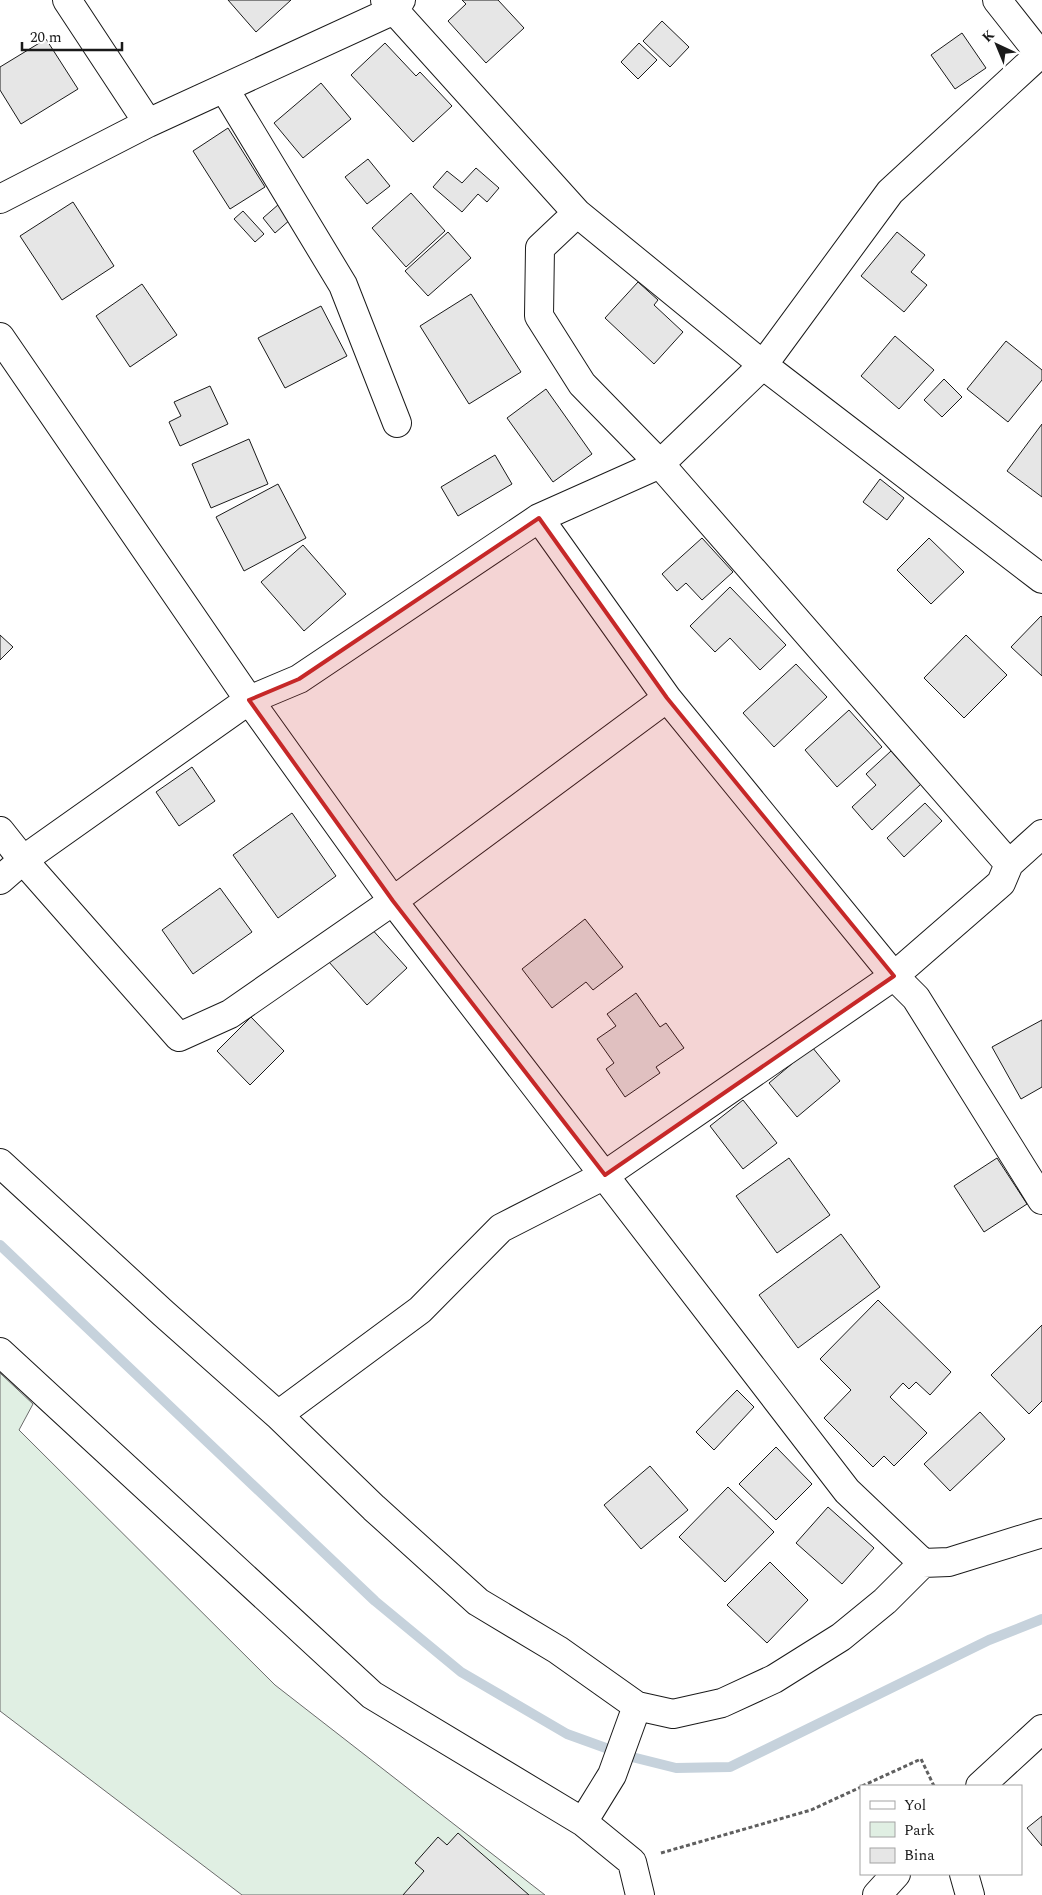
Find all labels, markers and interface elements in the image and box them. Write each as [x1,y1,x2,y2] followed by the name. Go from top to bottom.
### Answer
[22,20,122,52] scale bar
[972,20,1022,70] north arrow
[977,25,1000,47] text: K
[30,26,62,49] text: 20 m
[860,1785,1022,1875] legend
[904,1794,926,1817] text: Yol
[904,1819,935,1842] text: Park
[904,1844,935,1867] text: Bina

